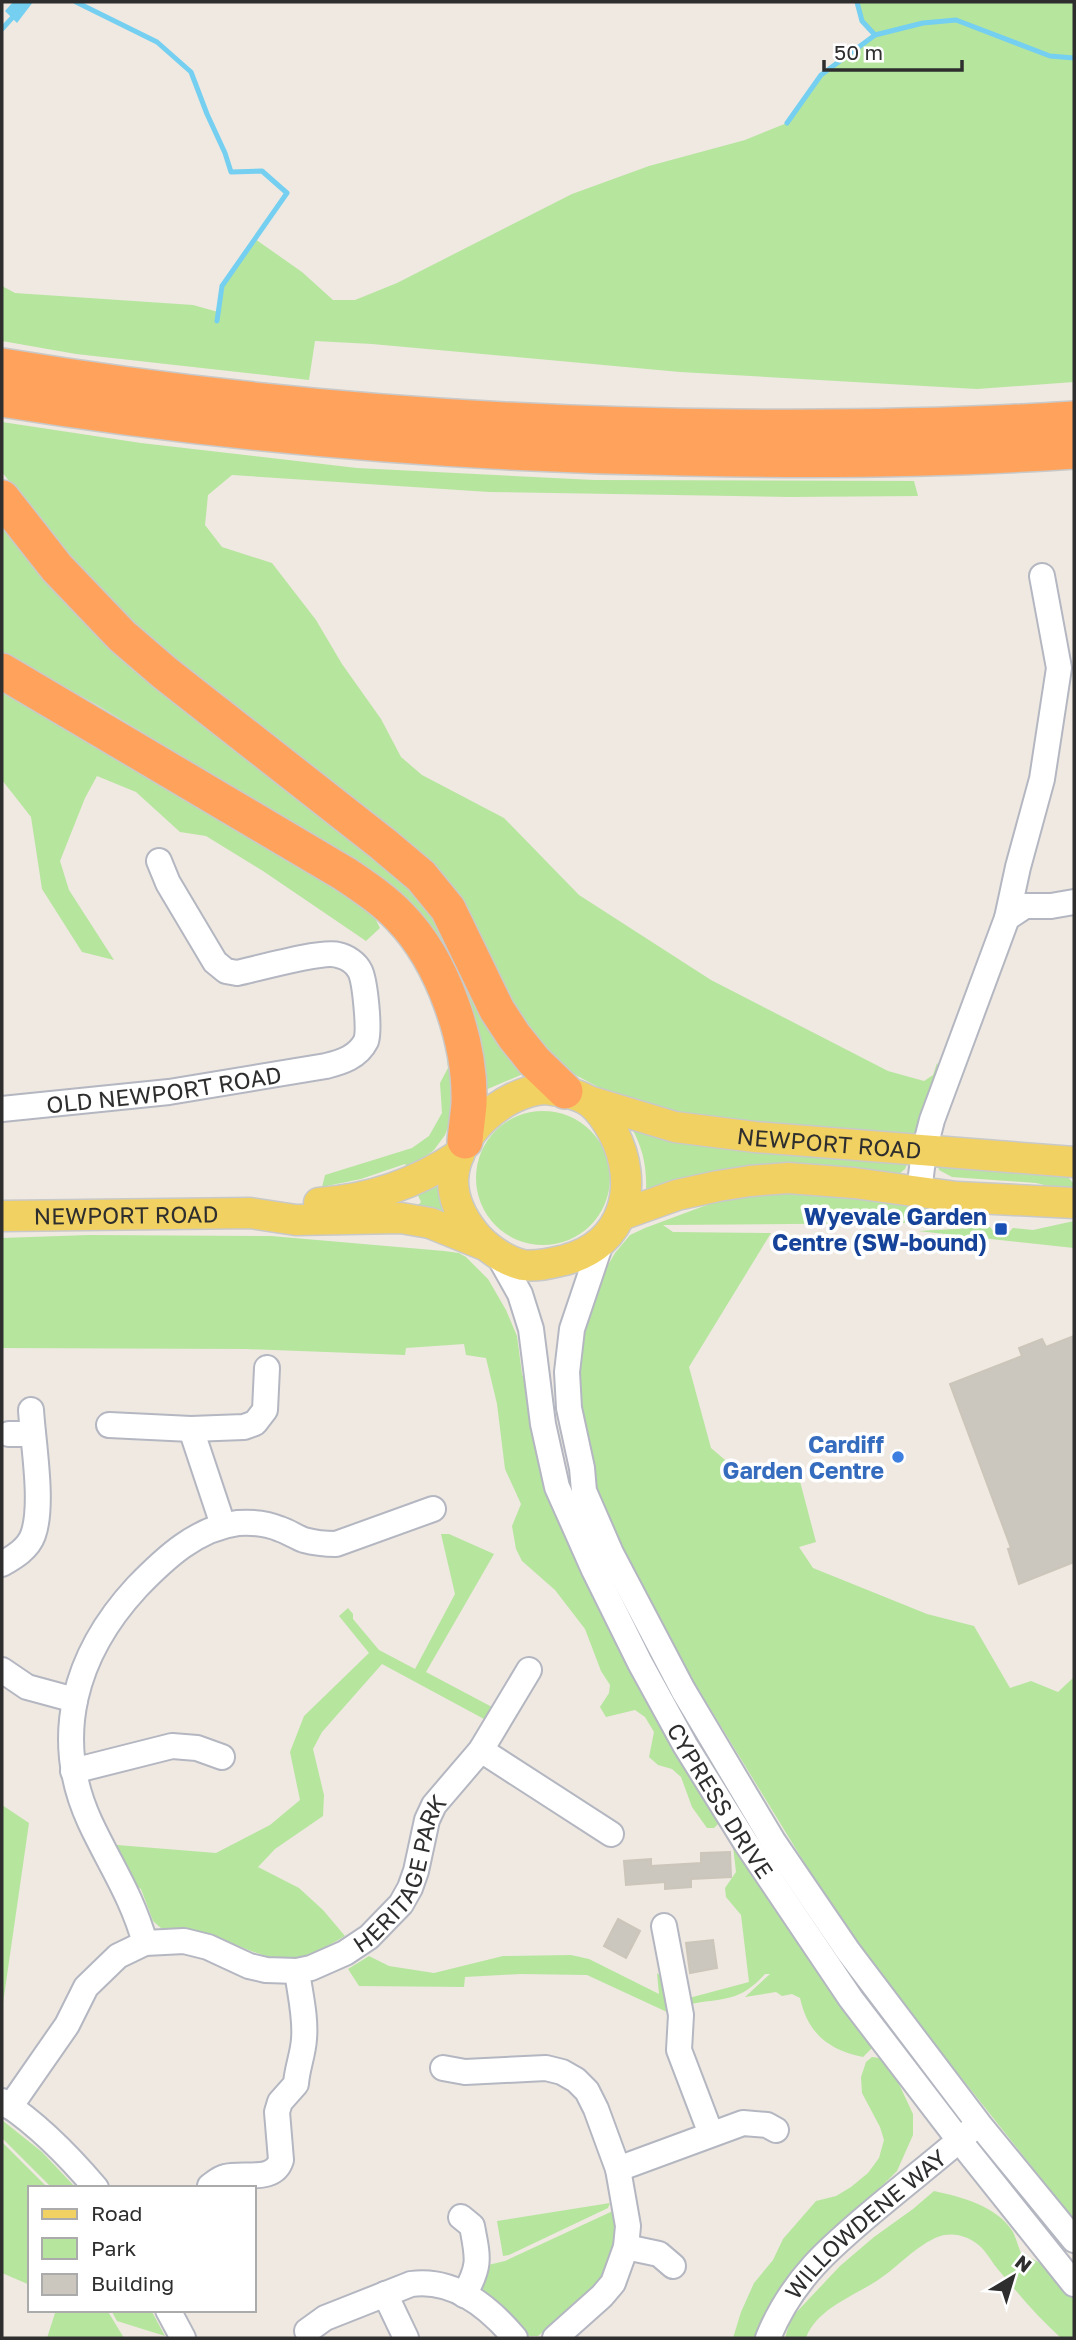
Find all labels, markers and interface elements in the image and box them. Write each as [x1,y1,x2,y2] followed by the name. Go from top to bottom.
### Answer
[824,28,962,72] scale bar
[834,39,883,65] text: 50 m
[45,1060,283,1118] street label: OLD NEWPORT ROAD
[735,1121,923,1164] street label: NEWPORT ROAD
[33,1199,219,1230] street label: NEWPORT ROAD
[772,1202,987,1256] place label: Wyevale Garden Centre (SW-bound)
[993,1221,1009,1237] marker: Wyevale Garden Centre (SW-bound)
[723,1430,885,1484] place label: Cardiff Garden Centre
[890,1449,906,1465] marker: Cardiff Garden Centre
[662,1718,780,1884] street label: CYPRESS DRIVE
[347,1788,451,1958] street label: HERITAGE PARK
[778,2143,952,2304] street label: WILLOWDENE WAY
[28,2186,256,2312] legend
[91,2200,142,2226] text: Road
[91,2235,137,2261] text: Park
[978,2242,1048,2312] north arrow
[1011,2250,1037,2277] text: N
[91,2270,174,2296] text: Building

